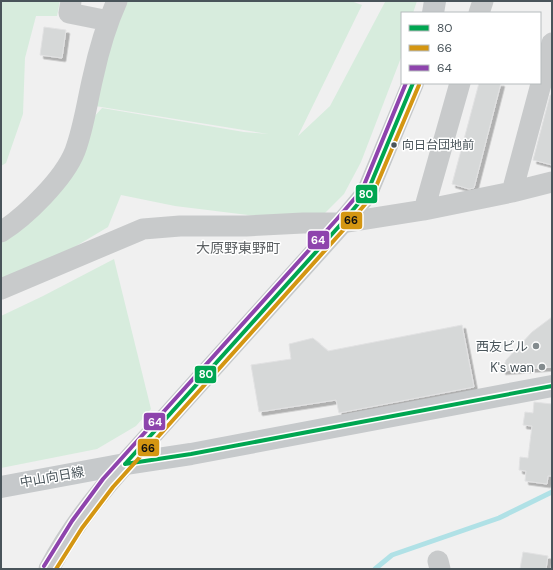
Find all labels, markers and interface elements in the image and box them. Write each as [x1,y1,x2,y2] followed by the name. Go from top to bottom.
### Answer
[401,12,541,84] legend
[437,20,453,36] text: 80
[437,40,452,56] text: 66
[437,60,452,76] text: 64
[402,137,474,153] place label: 向日台団地前
[389,140,399,150] marker: 向日台団地前
[355,184,378,204] line badge: 80
[359,187,374,201] text: 80
[340,211,363,230] line badge: 66
[344,213,358,227] text: 66
[307,230,330,250] line badge: 64
[311,233,325,247] text: 64
[196,239,280,257] district label: 大原野東野町
[476,338,528,355] place label: 西友ビル
[531,341,541,351] marker: 西友ビル
[490,359,534,376] place label: K's wan
[537,362,547,372] marker: K's wan
[194,365,217,384] line badge: 80
[199,367,214,381] text: 80
[143,412,166,431] line badge: 64
[148,415,162,429] text: 64
[137,438,160,457] line badge: 66
[141,441,155,455] text: 66
[19,463,85,491] street label: 中山向日線

